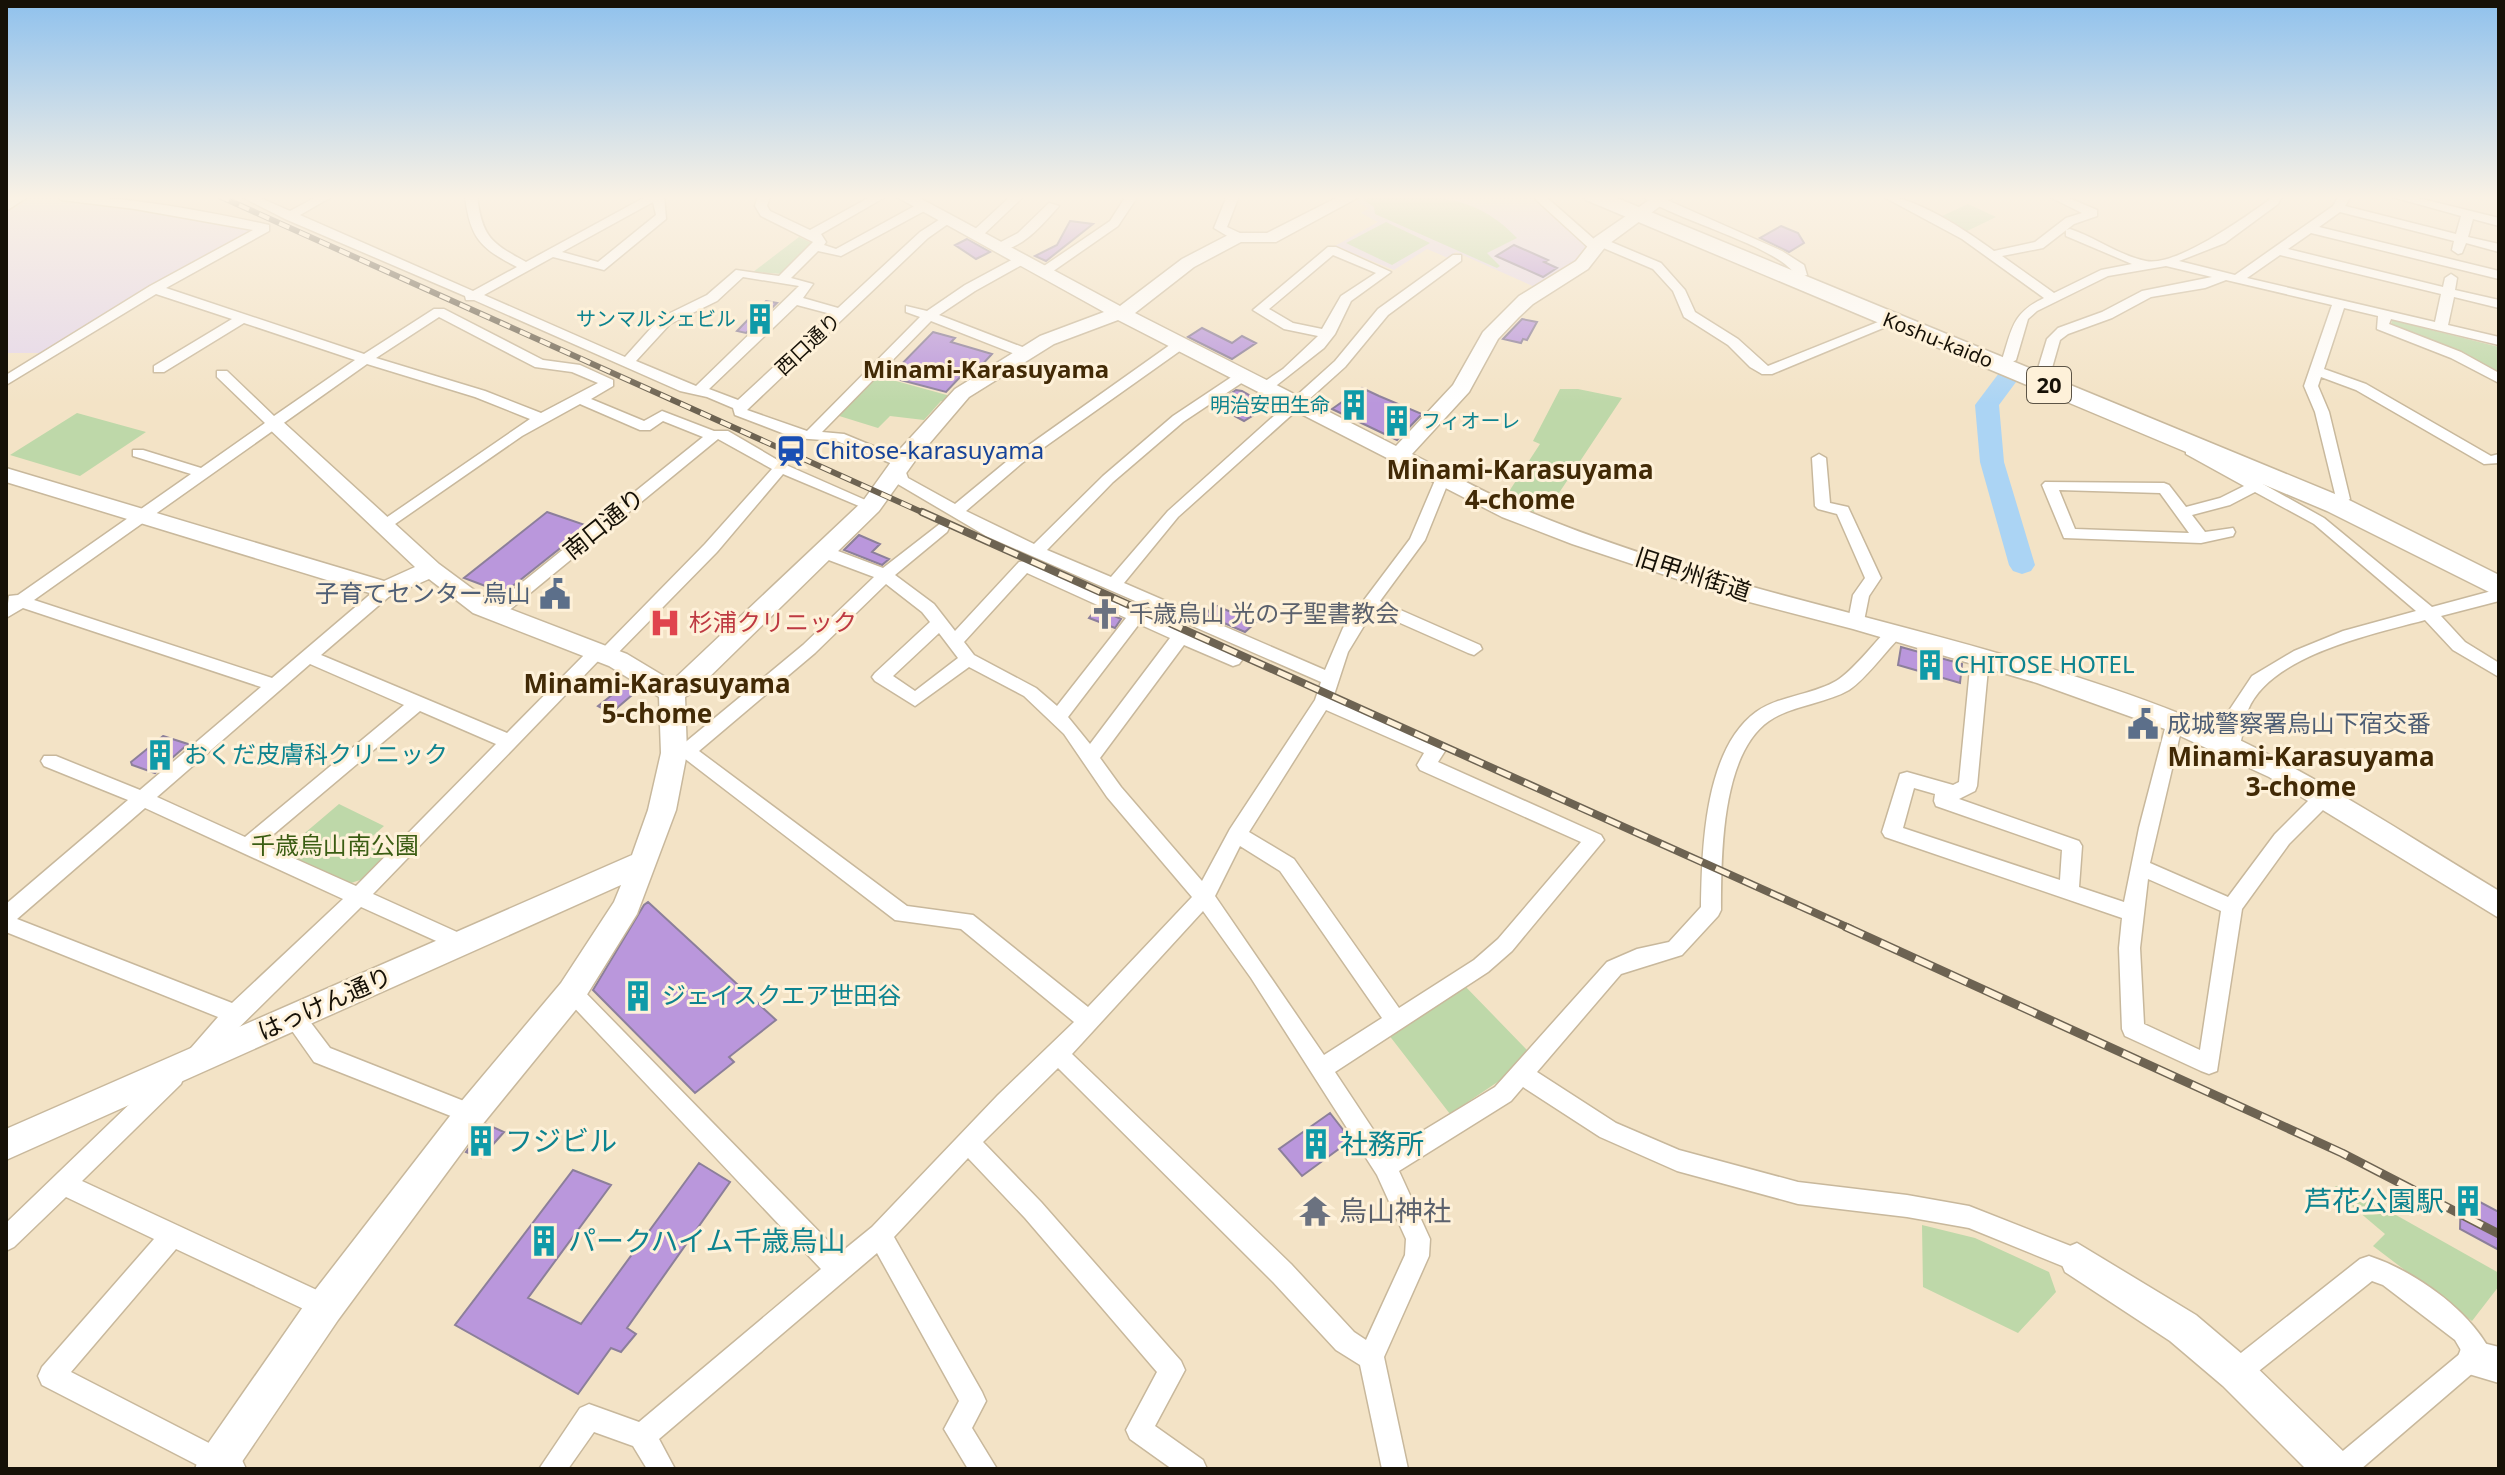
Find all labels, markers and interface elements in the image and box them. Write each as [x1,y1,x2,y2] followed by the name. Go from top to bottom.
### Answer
[743,302,777,336] building icon: サンマルシェビル
[576,305,736,332] place label: サンマルシェビル
[1879,305,1997,374] street label: Koshu-kaido
[769,306,846,381] street label: 西口通り
[863,352,1109,385] district label: Minami-Karasuyama
[2027,367,2071,403] road number: 20
[1337,388,1371,422] building icon: 明治安田生命
[1210,391,1330,418] place label: 明治安田生命
[1380,404,1414,438] building icon: フィオーレ
[1421,407,1521,434] place label: フィオーレ
[815,433,1044,466] place label: Chitose-karasuyama
[774,434,808,468] station icon: Chitose-karasuyama
[1386,451,1654,517] district label: Minami-Karasuyama 4-chome
[555,480,651,566] street label: 南口通り
[1631,539,1756,608] street label: 旧甲州街道
[315,576,531,609] place label: 子育てセンター烏山
[538,577,572,611] public building icon: 子育てセンター烏山
[1129,596,1399,629] place label: 千歳烏山 光の子聖書教会
[1088,597,1122,631] church icon: 千歳烏山 光の子聖書教会
[689,605,857,638] place label: 杉浦クリニック
[648,606,682,640] hospital icon: 杉浦クリニック
[1954,647,2135,680] place label: CHITOSE HOTEL
[1913,648,1947,682] building icon: CHITOSE HOTEL
[523,665,791,731] district label: Minami-Karasuyama 5-chome
[2167,706,2431,739] place label: 成城警察署烏山下宿交番
[2126,707,2160,741] public building icon: 成城警察署烏山下宿交番
[184,737,448,770] place label: おくだ皮膚科クリニック
[143,738,177,772] building icon: おくだ皮膚科クリニック
[2167,738,2435,804] district label: Minami-Karasuyama 3-chome
[251,828,419,861] park label: 千歳烏山南公園
[252,958,397,1047] street label: はっけん通り
[662,978,901,1011] place label: ジェイスクエア世田谷
[621,979,655,1013] building icon: ジェイスクエア世田谷
[505,1121,617,1159] place label: フジビル
[464,1124,498,1158] building icon: フジビル
[1340,1124,1424,1162] place label: 社務所
[1299,1127,1333,1161] building icon: 社務所
[2304,1181,2444,1219] place label: 芦花公園駅
[2451,1184,2485,1218] building icon: 芦花公園駅
[1339,1191,1451,1229] place label: 烏山神社
[1298,1194,1332,1228] temple icon: 烏山神社
[568,1221,845,1259] place label: パークハイム千歳烏山
[527,1224,561,1258] building icon: パークハイム千歳烏山

